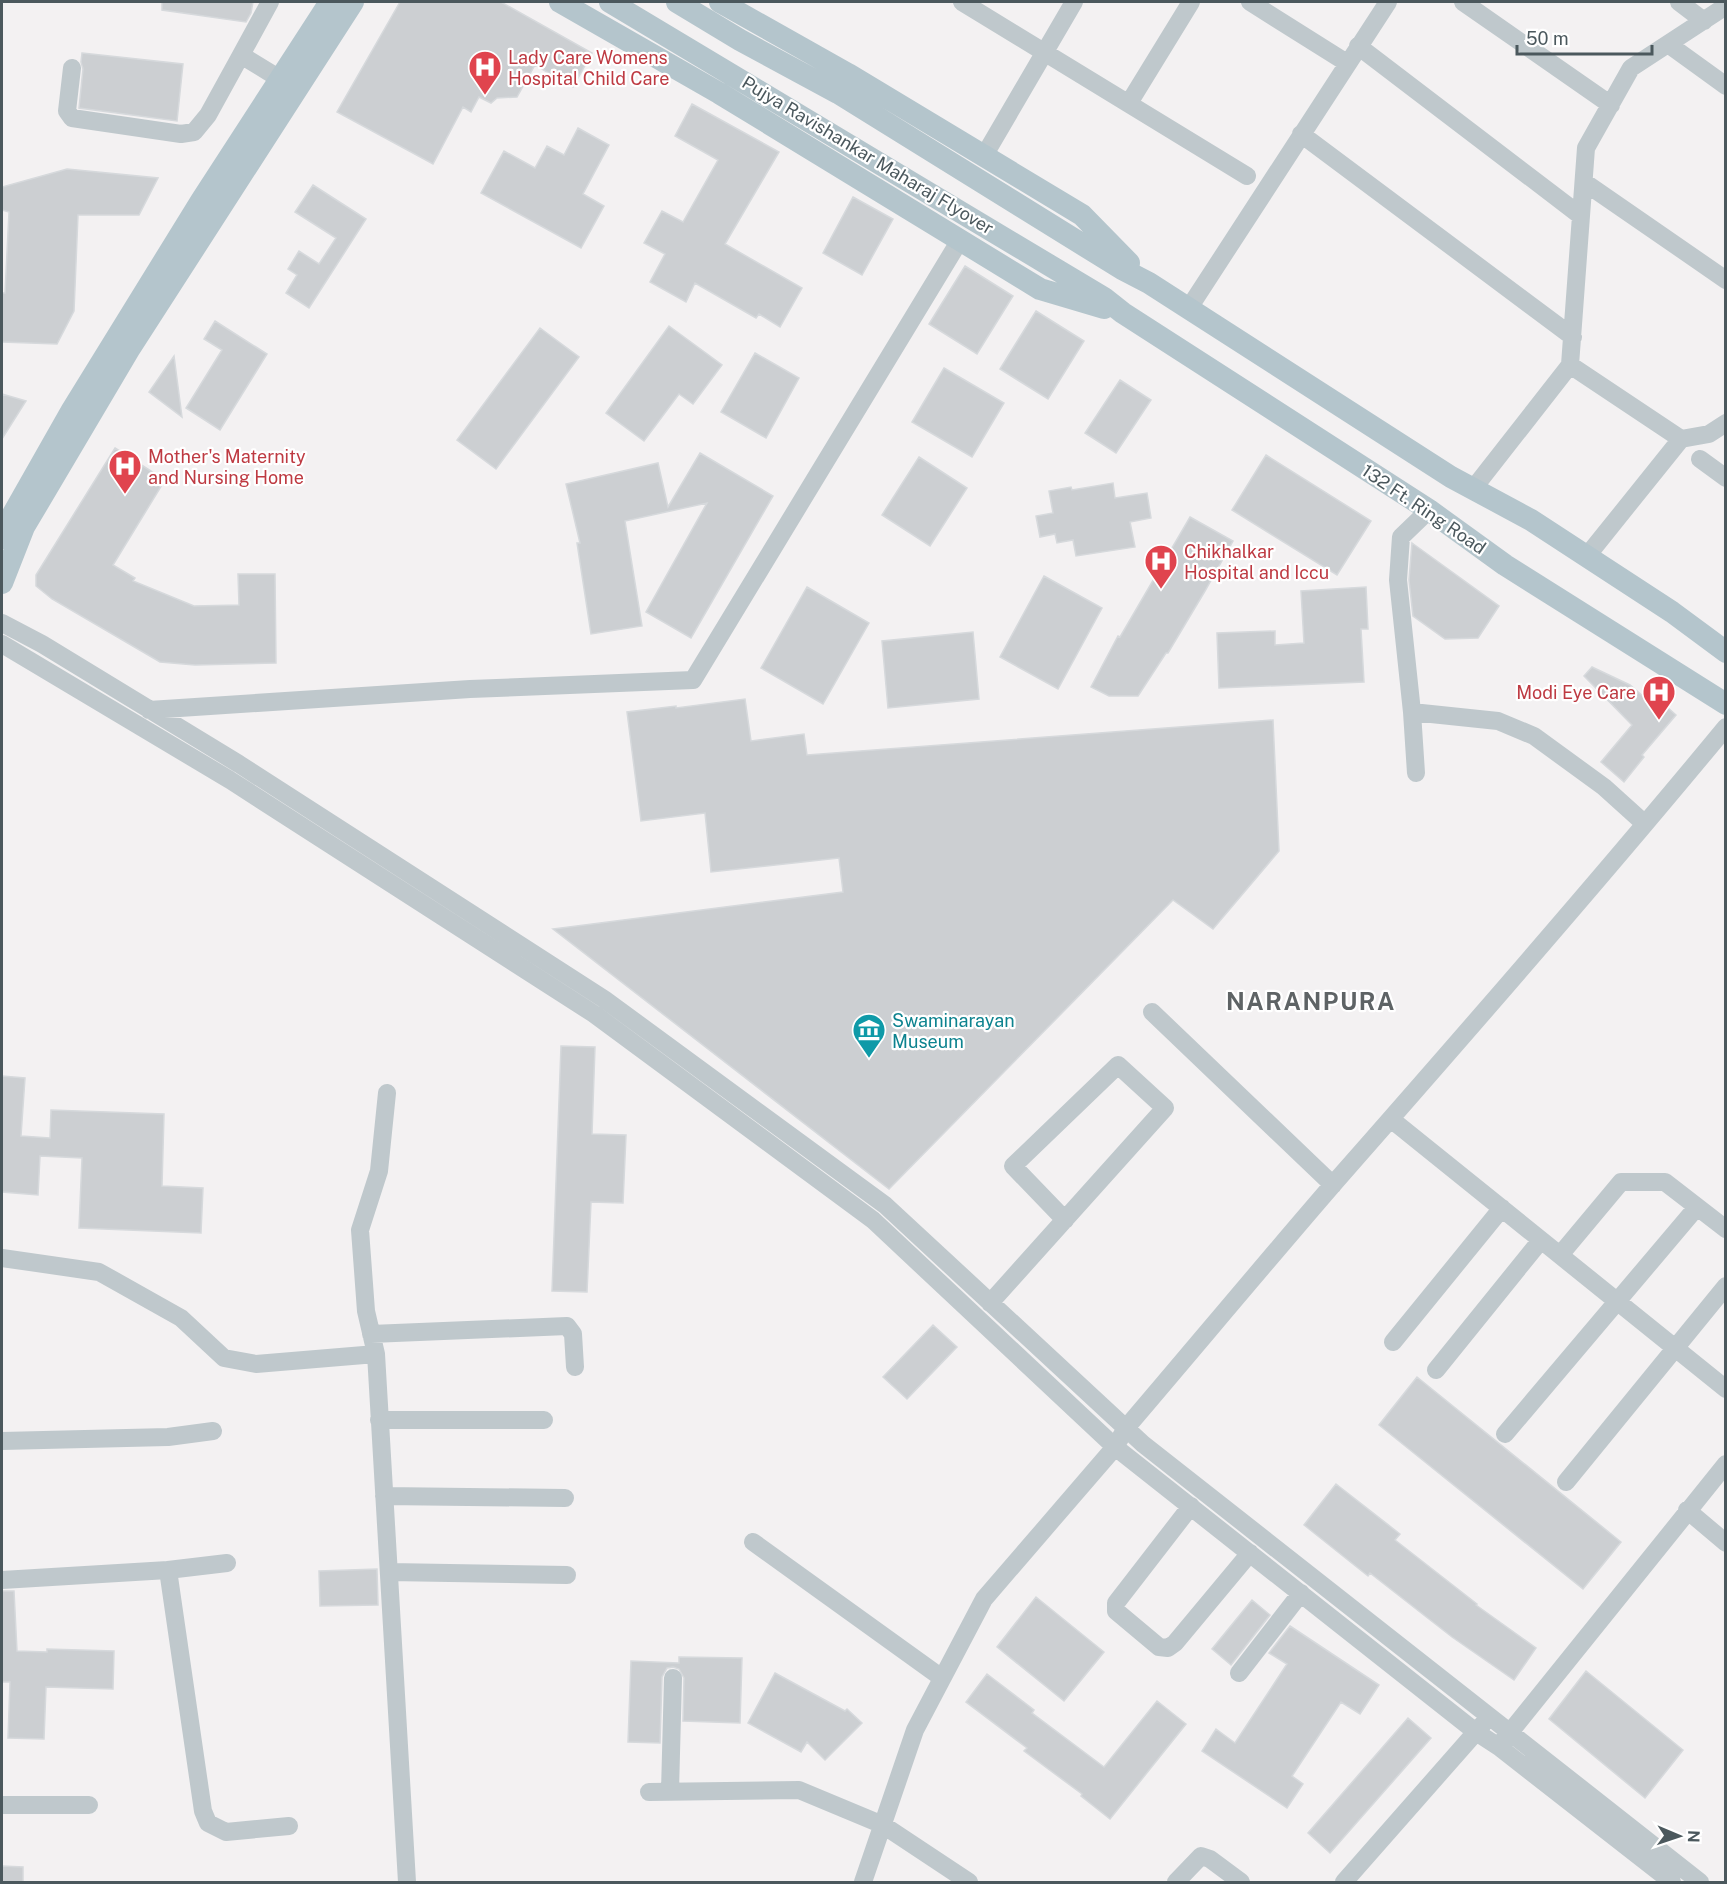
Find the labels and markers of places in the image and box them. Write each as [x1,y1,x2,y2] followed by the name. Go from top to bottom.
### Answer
[508,47,670,89] place label: Lady Care Womens Hospital Child Care
[467,49,503,96] hospital icon: Lady Care Womens Hospital Child Care
[148,446,306,488] place label: Mother's Maternity and Nursing Home
[107,448,143,495] hospital icon: Mother's Maternity and Nursing Home
[1184,541,1329,583] place label: Chikhalkar Hospital and Iccu
[1143,543,1179,590] hospital icon: Chikhalkar Hospital and Iccu
[1641,674,1677,721] hospital icon: Modi Eye Care
[1516,682,1636,703] place label: Modi Eye Care
[892,1010,1015,1052] place label: Swaminarayan Museum
[851,1012,887,1059] museum icon: Swaminarayan Museum

